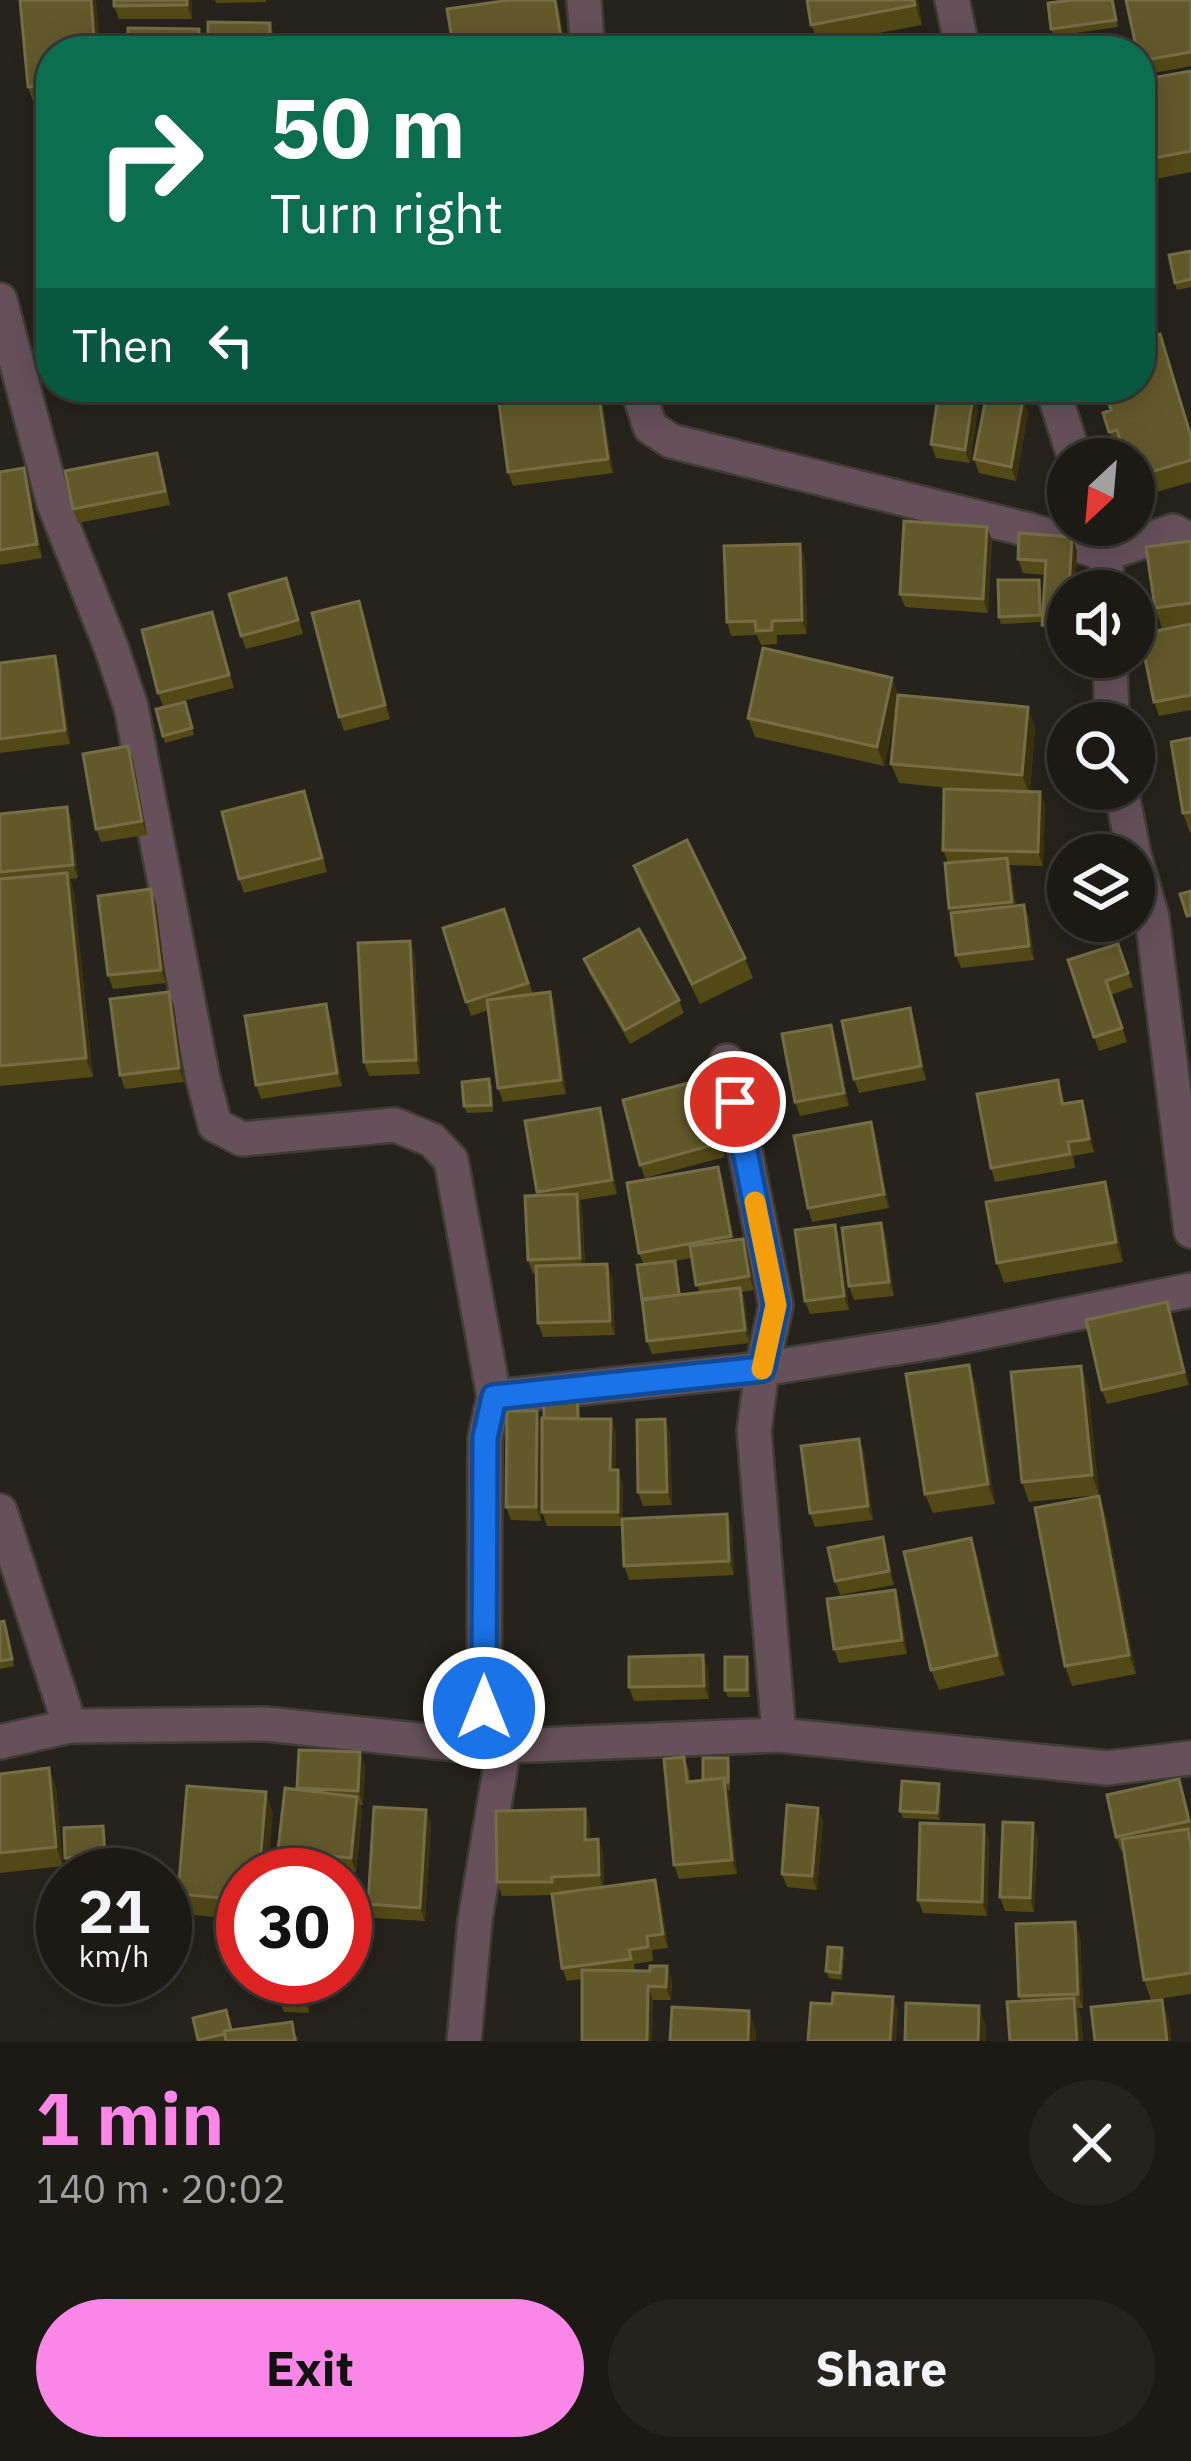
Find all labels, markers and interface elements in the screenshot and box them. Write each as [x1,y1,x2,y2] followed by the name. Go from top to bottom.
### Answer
[270,72,466,181] text: 50 m
[72,84,228,240] icon: right
[270,178,504,248] text: Turn right
[198,312,264,378] icon: left
[72,316,174,374] text: Then
[1047,438,1155,546] north arrow
[1047,438,1155,942] map controls
[1047,570,1155,678] button: sound
[1047,702,1155,810] button: search
[1047,834,1155,942] button: layers
[684,1051,786,1153] pin
[702,1069,768,1135] icon: arrive
[421,1645,547,1771] position arrow
[216,1848,372,2004] speed limit sign: 30
[78,1871,150,1950] text: 21
[79,1936,149,1975] text: km/h
[36,2071,224,2165] text: 1 min
[1029,2080,1155,2206] button: close
[36,2163,286,2214] text: 140 m · 20:02
[36,2299,584,2437] button: Exit
[608,2299,1155,2437] button: Share

